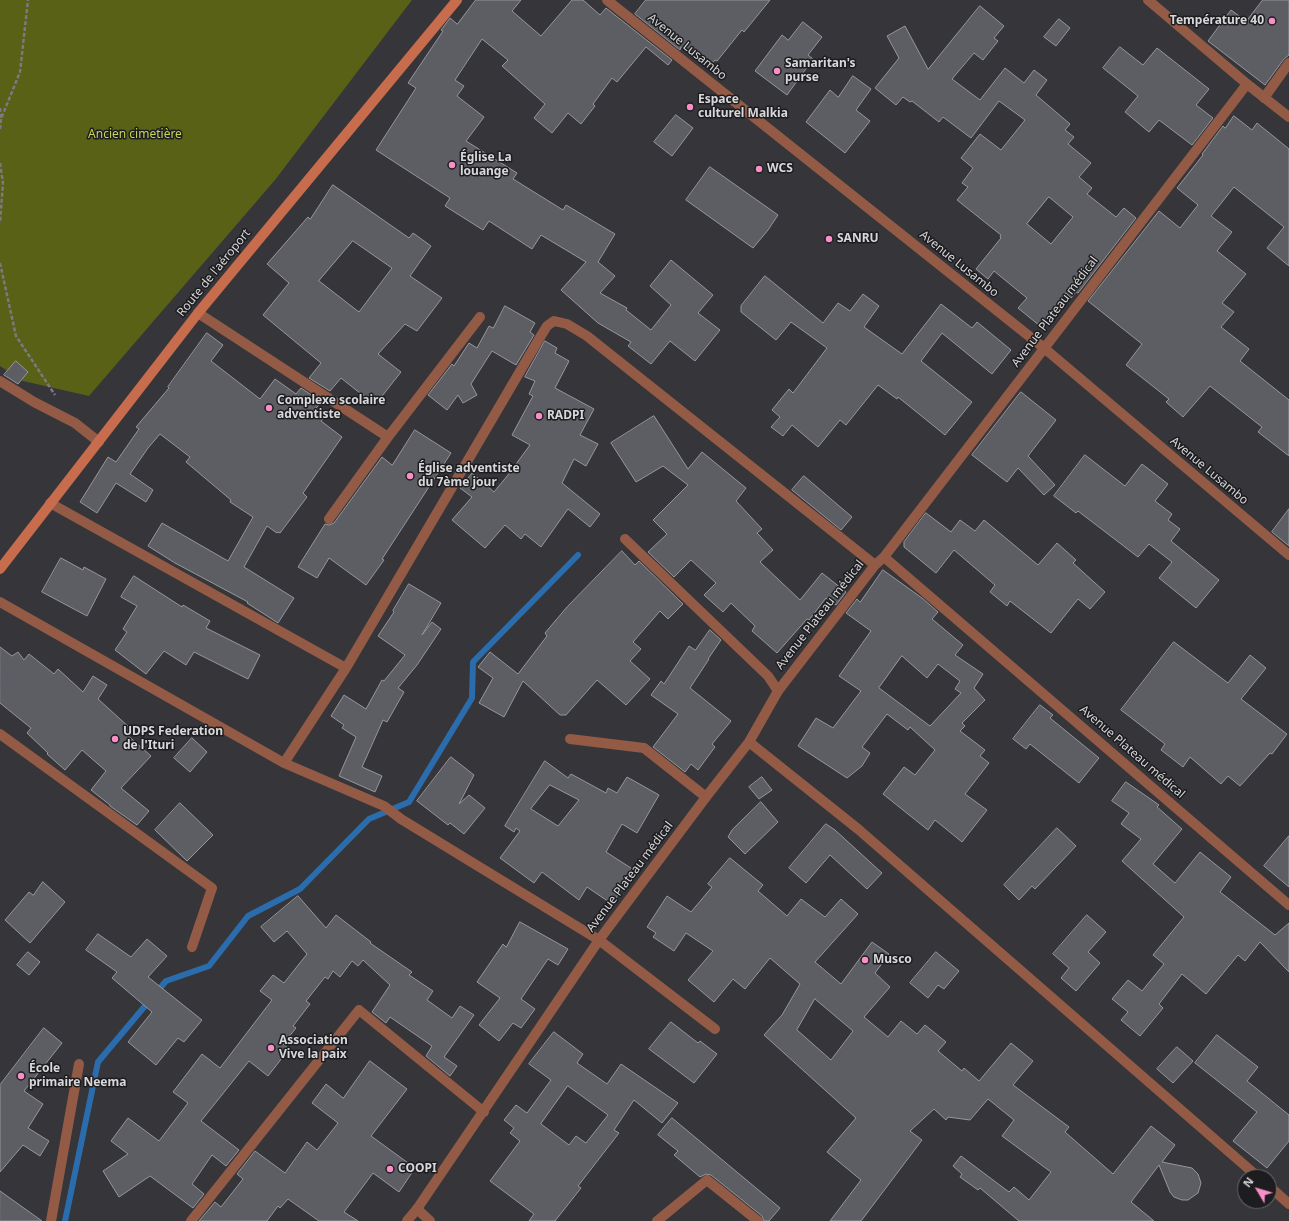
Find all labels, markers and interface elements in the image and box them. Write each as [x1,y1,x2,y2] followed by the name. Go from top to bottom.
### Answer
[645,11,729,83] street label: Avenue Lusambo
[1170,14,1264,28] place label: Température 40
[1267,16,1277,26] marker: Température 40
[785,57,856,85] place label: Samaritan's purse
[772,66,782,76] marker: Samaritan's purse
[698,93,788,121] place label: Espace culturel Malkia
[685,102,695,112] marker: Espace culturel Malkia
[88,128,182,142] park label: Ancien cimetière
[460,151,512,179] place label: Église La louange
[447,160,457,170] marker: Église La louange
[767,162,793,176] place label: WCS
[754,164,764,174] marker: WCS
[174,226,254,320] street label: Route de l'aéroport
[917,228,1001,300] street label: Avenue Lusambo
[837,232,879,246] place label: SANRU
[824,234,834,244] marker: SANRU
[1009,254,1101,370] street label: Avenue Plateau médical
[277,394,385,422] place label: Complexe scolaire adventiste
[264,403,274,413] marker: Complexe scolaire adventiste
[547,409,584,423] place label: RADPI
[534,411,544,421] marker: RADPI
[1167,434,1251,508] street label: Avenue Lusambo
[418,462,520,490] place label: Église adventiste du 7ème jour
[405,471,415,481] marker: Église adventiste du 7ème jour
[773,557,867,673] street label: Avenue Plateau médical
[1076,702,1188,802] street label: Avenue Plateau médical
[123,725,223,753] place label: UDPS Federation de l'Ituri
[110,734,120,744] marker: UDPS Federation de l'Ituri
[584,819,676,935] street label: Avenue Plateau médical
[873,953,912,967] place label: Musco
[860,955,870,965] marker: Musco
[279,1034,348,1062] place label: Association Vive la paix
[266,1043,276,1053] marker: Association Vive la paix
[29,1062,126,1090] place label: École primaire Neema
[16,1071,26,1081] marker: École primaire Neema
[398,1162,437,1176] place label: COOPI
[385,1164,395,1174] marker: COOPI
[1237,1169,1277,1209] north arrow
[1239,1174,1257,1190] text: N

